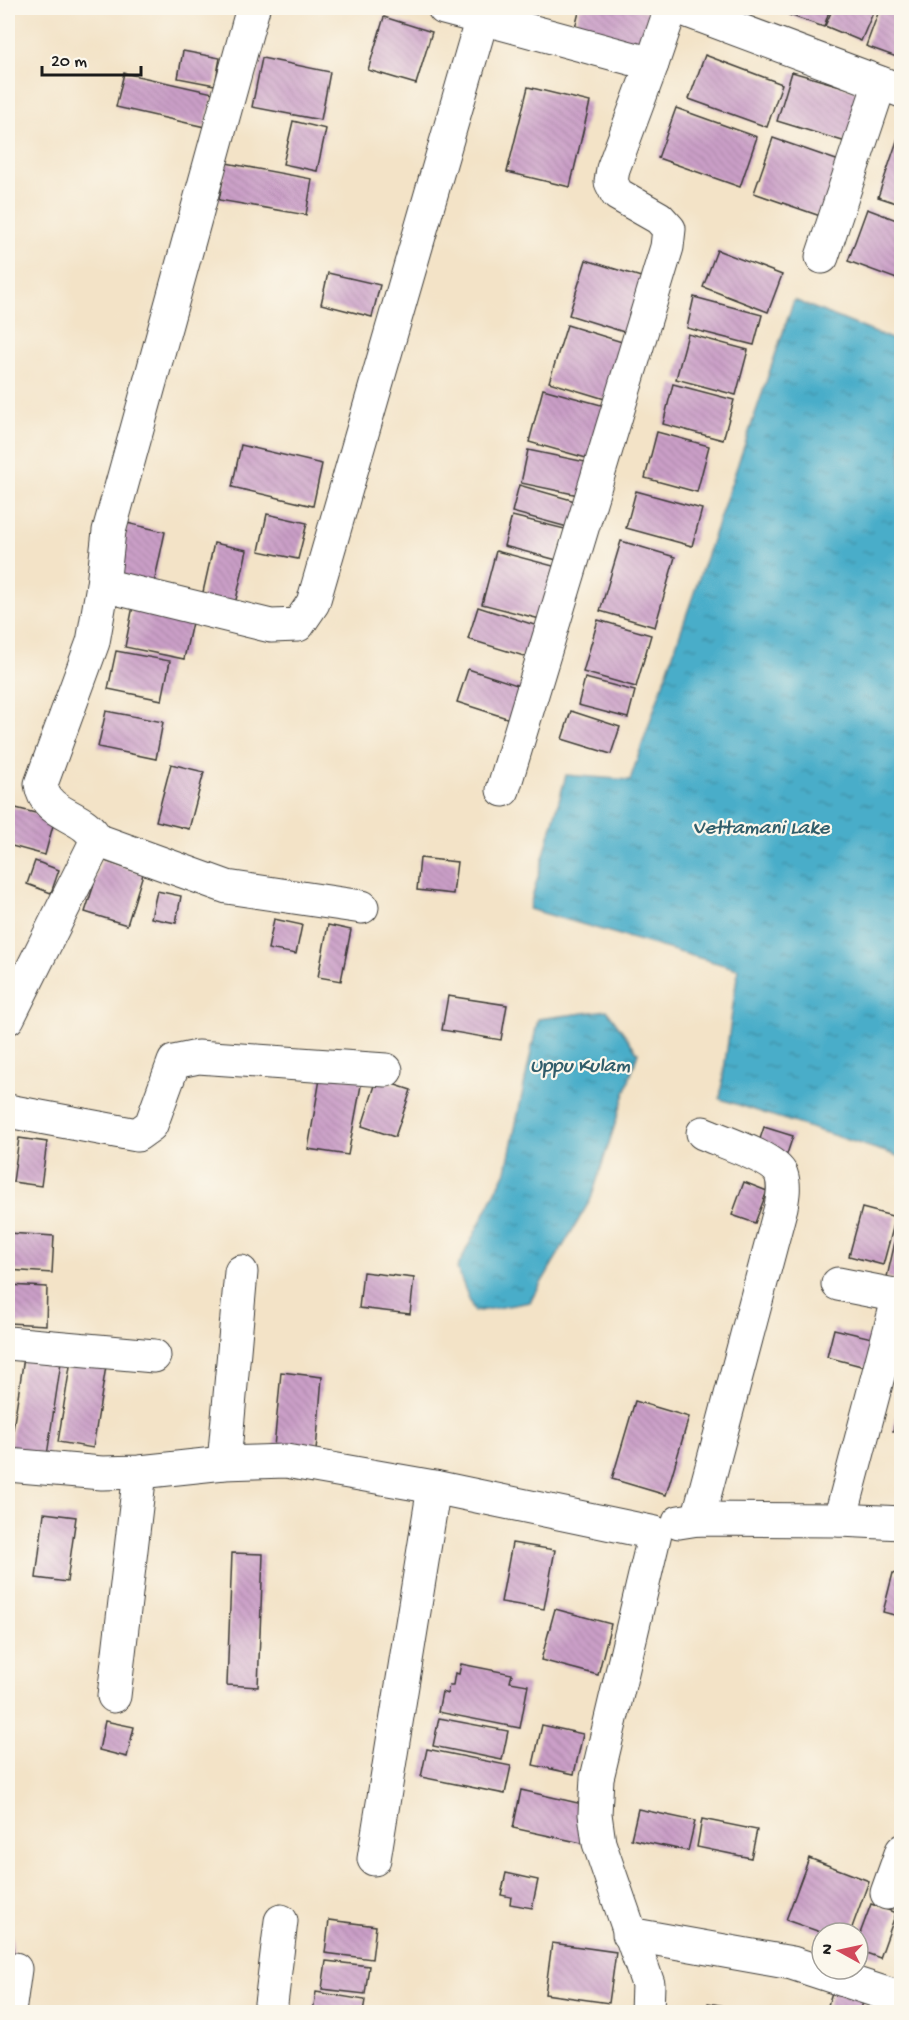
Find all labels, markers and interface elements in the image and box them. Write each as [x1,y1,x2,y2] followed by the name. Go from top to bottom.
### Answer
[42,39,141,77] scale bar
[51,52,87,73] text: 20 m
[693,817,831,842] water label: Vettamani Lake
[530,1055,630,1080] water label: Uppu Kulam
[810,1921,870,1981] north arrow
[818,1942,839,1956] text: N

